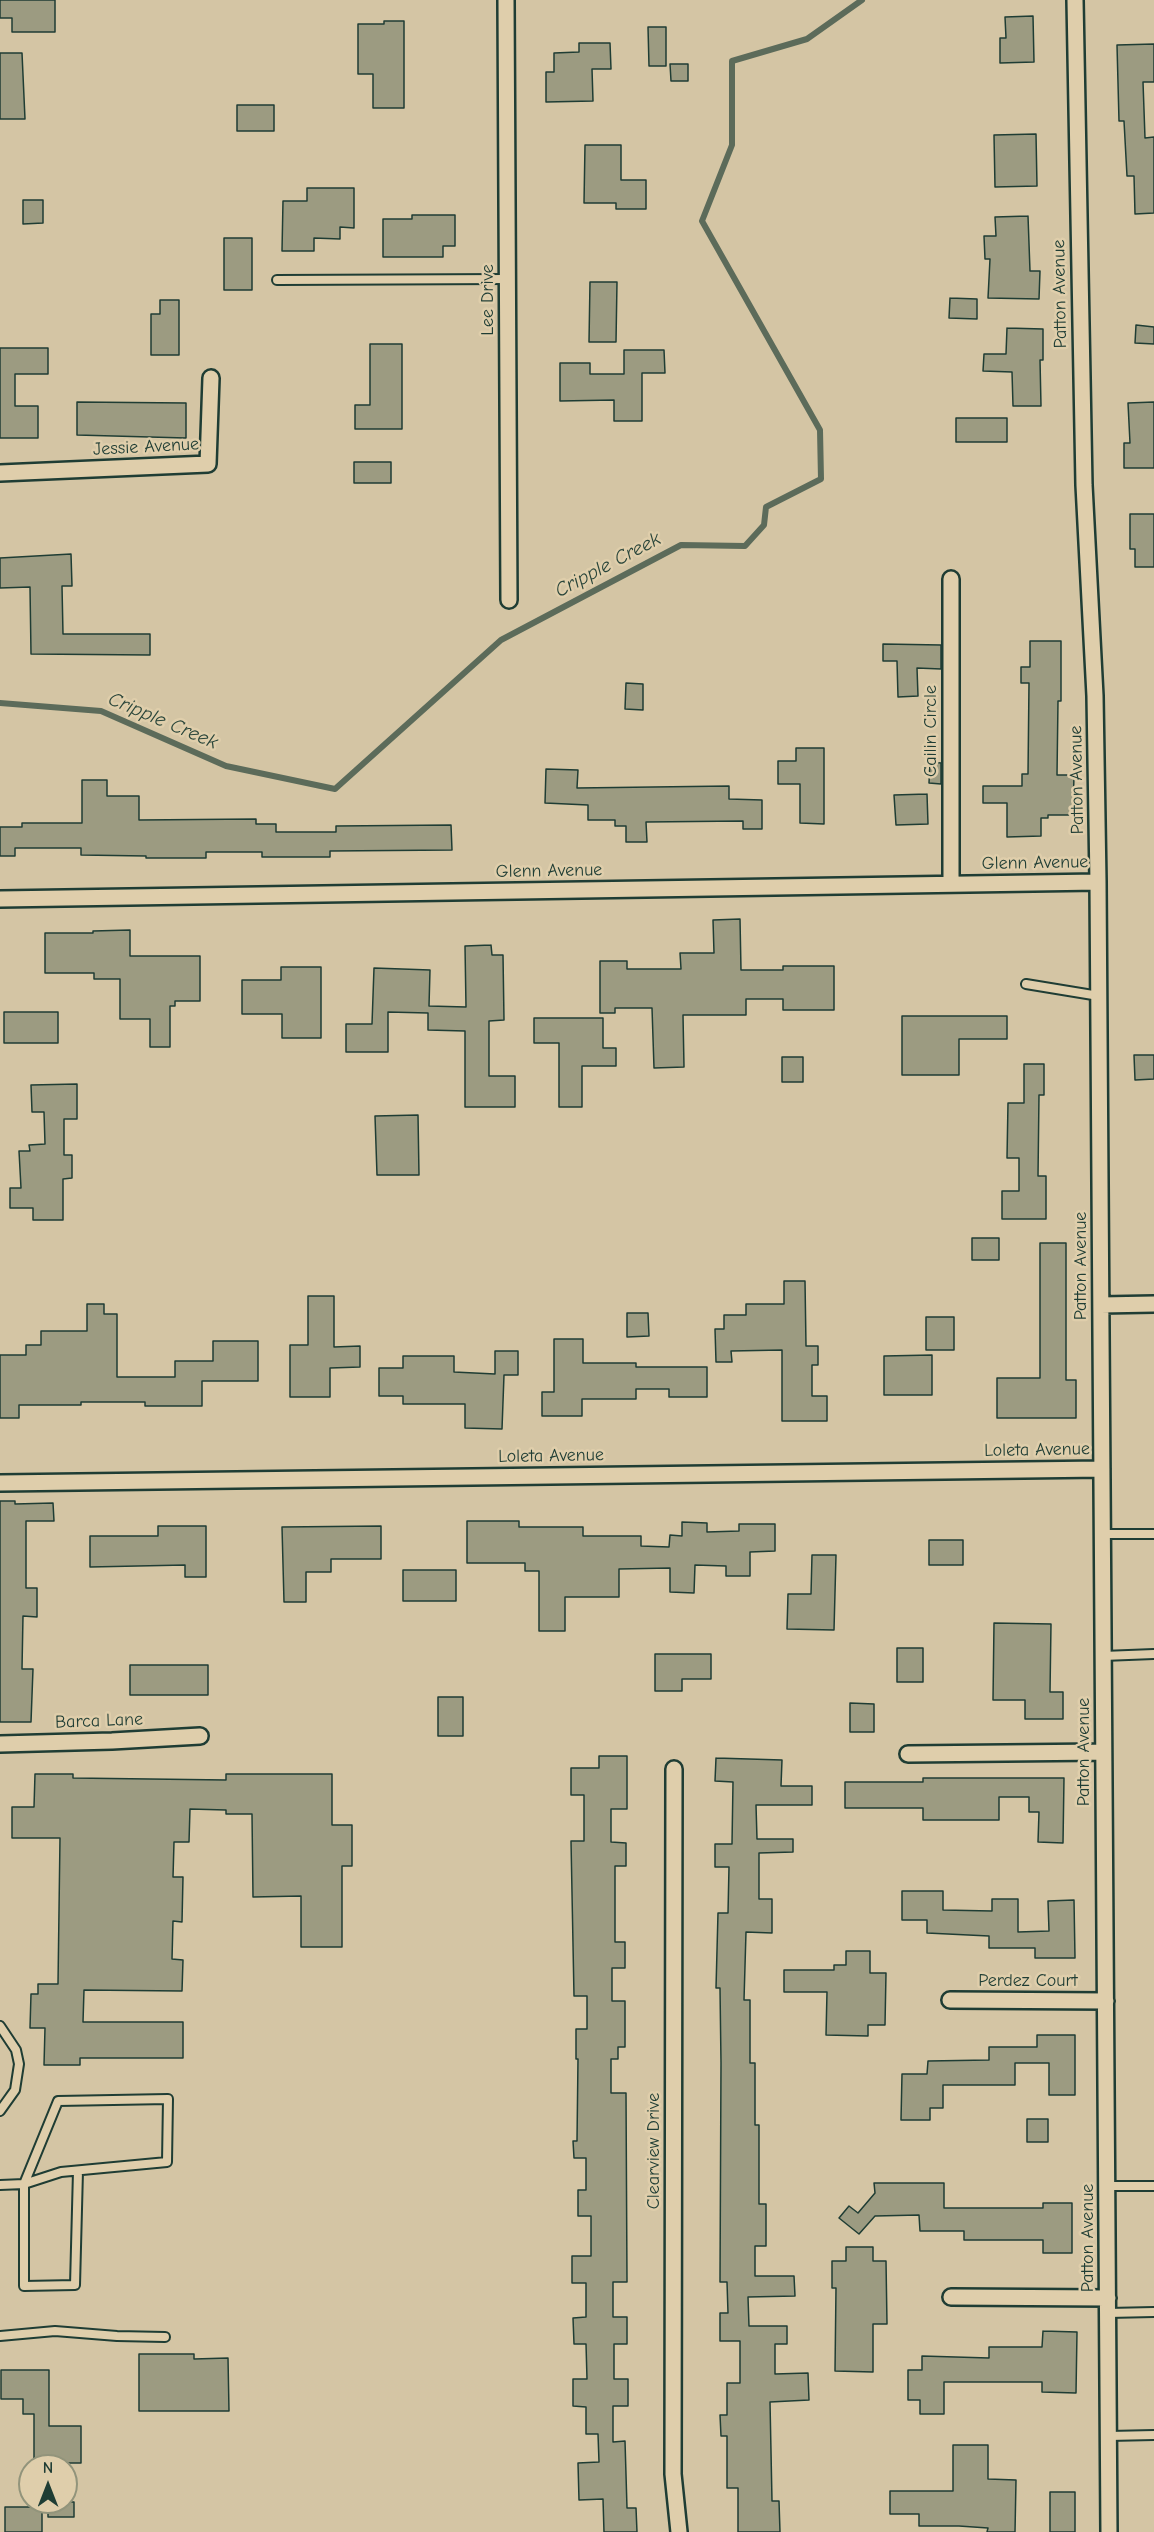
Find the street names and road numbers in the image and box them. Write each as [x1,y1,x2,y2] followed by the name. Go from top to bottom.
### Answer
[1048,239,1072,349] street label: Patton Avenue
[477,264,499,336] street label: Lee Drive
[92,433,200,461] street label: Jessie Avenue
[920,685,942,777] street label: Cailin Circle
[1065,725,1089,835] street label: Patton Avenue
[982,851,1088,875] street label: Glenn Avenue
[496,859,602,883] street label: Glenn Avenue
[1070,1212,1092,1320] street label: Patton Avenue
[984,1438,1090,1462] street label: Loleta Avenue
[498,1444,604,1468] street label: Loleta Avenue
[1073,1698,1095,1806] street label: Patton Avenue
[55,1709,143,1733] street label: Barca Lane
[978,1970,1078,1992] street label: Perdez Court
[643,2093,665,2209] street label: Clearview Drive
[1077,2184,1099,2292] street label: Patton Avenue

